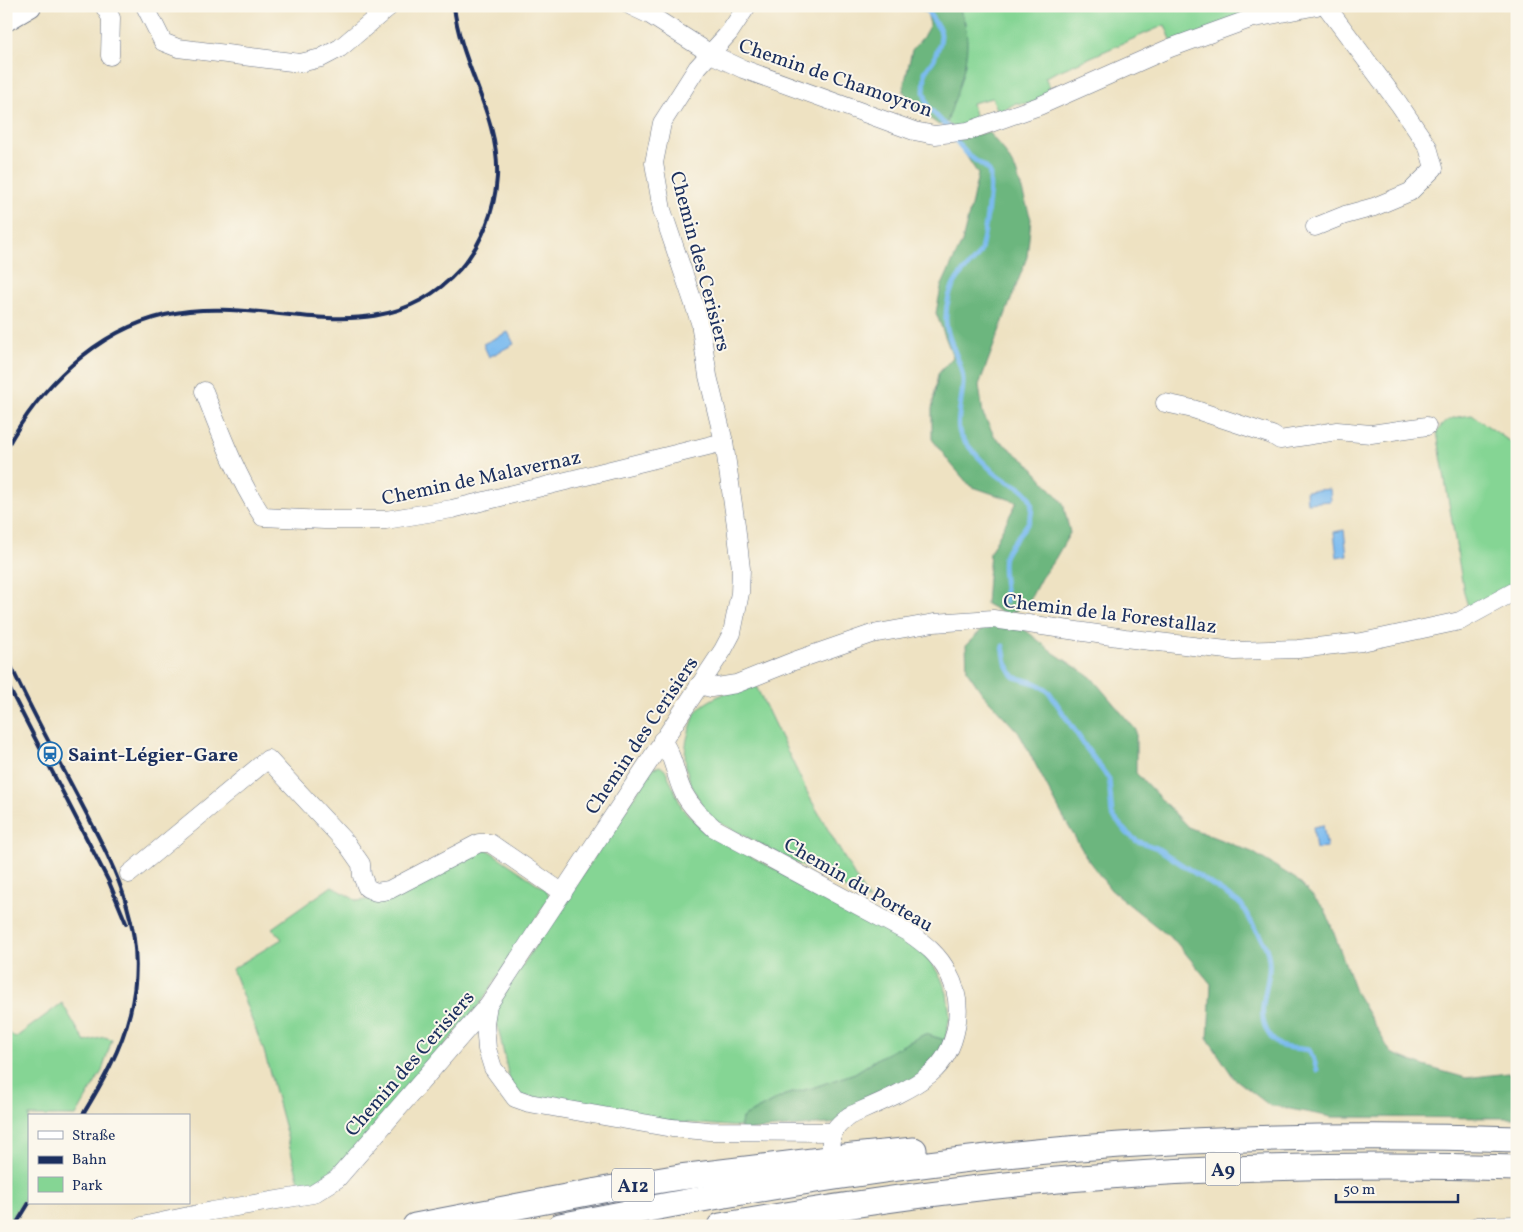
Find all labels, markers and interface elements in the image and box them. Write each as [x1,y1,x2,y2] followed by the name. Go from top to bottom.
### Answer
[734,32,936,125] street label: Chemin de Chamoyron
[662,168,737,355] street label: Chemin des Cerisiers
[379,444,584,514] street label: Chemin de Malavernaz
[1001,588,1218,642] street label: Chemin de la Forestallaz
[579,651,706,821] street label: Chemin des Cerisiers
[37,741,63,767] station icon: Saint-Légier-Gare
[68,742,238,770] place label: Saint-Légier-Gare
[778,831,938,940] street label: Chemin du Porteau
[339,985,482,1143] street label: Chemin des Cerisiers
[28,1114,190,1204] legend
[72,1126,115,1147] text: Straße
[72,1150,107,1171] text: Bahn
[1206,1152,1240,1186] road number: A9
[612,1168,654,1202] road number: A12
[1336,1172,1458,1204] scale bar
[72,1176,103,1197] text: Park
[1343,1180,1375,1201] text: 50 m

